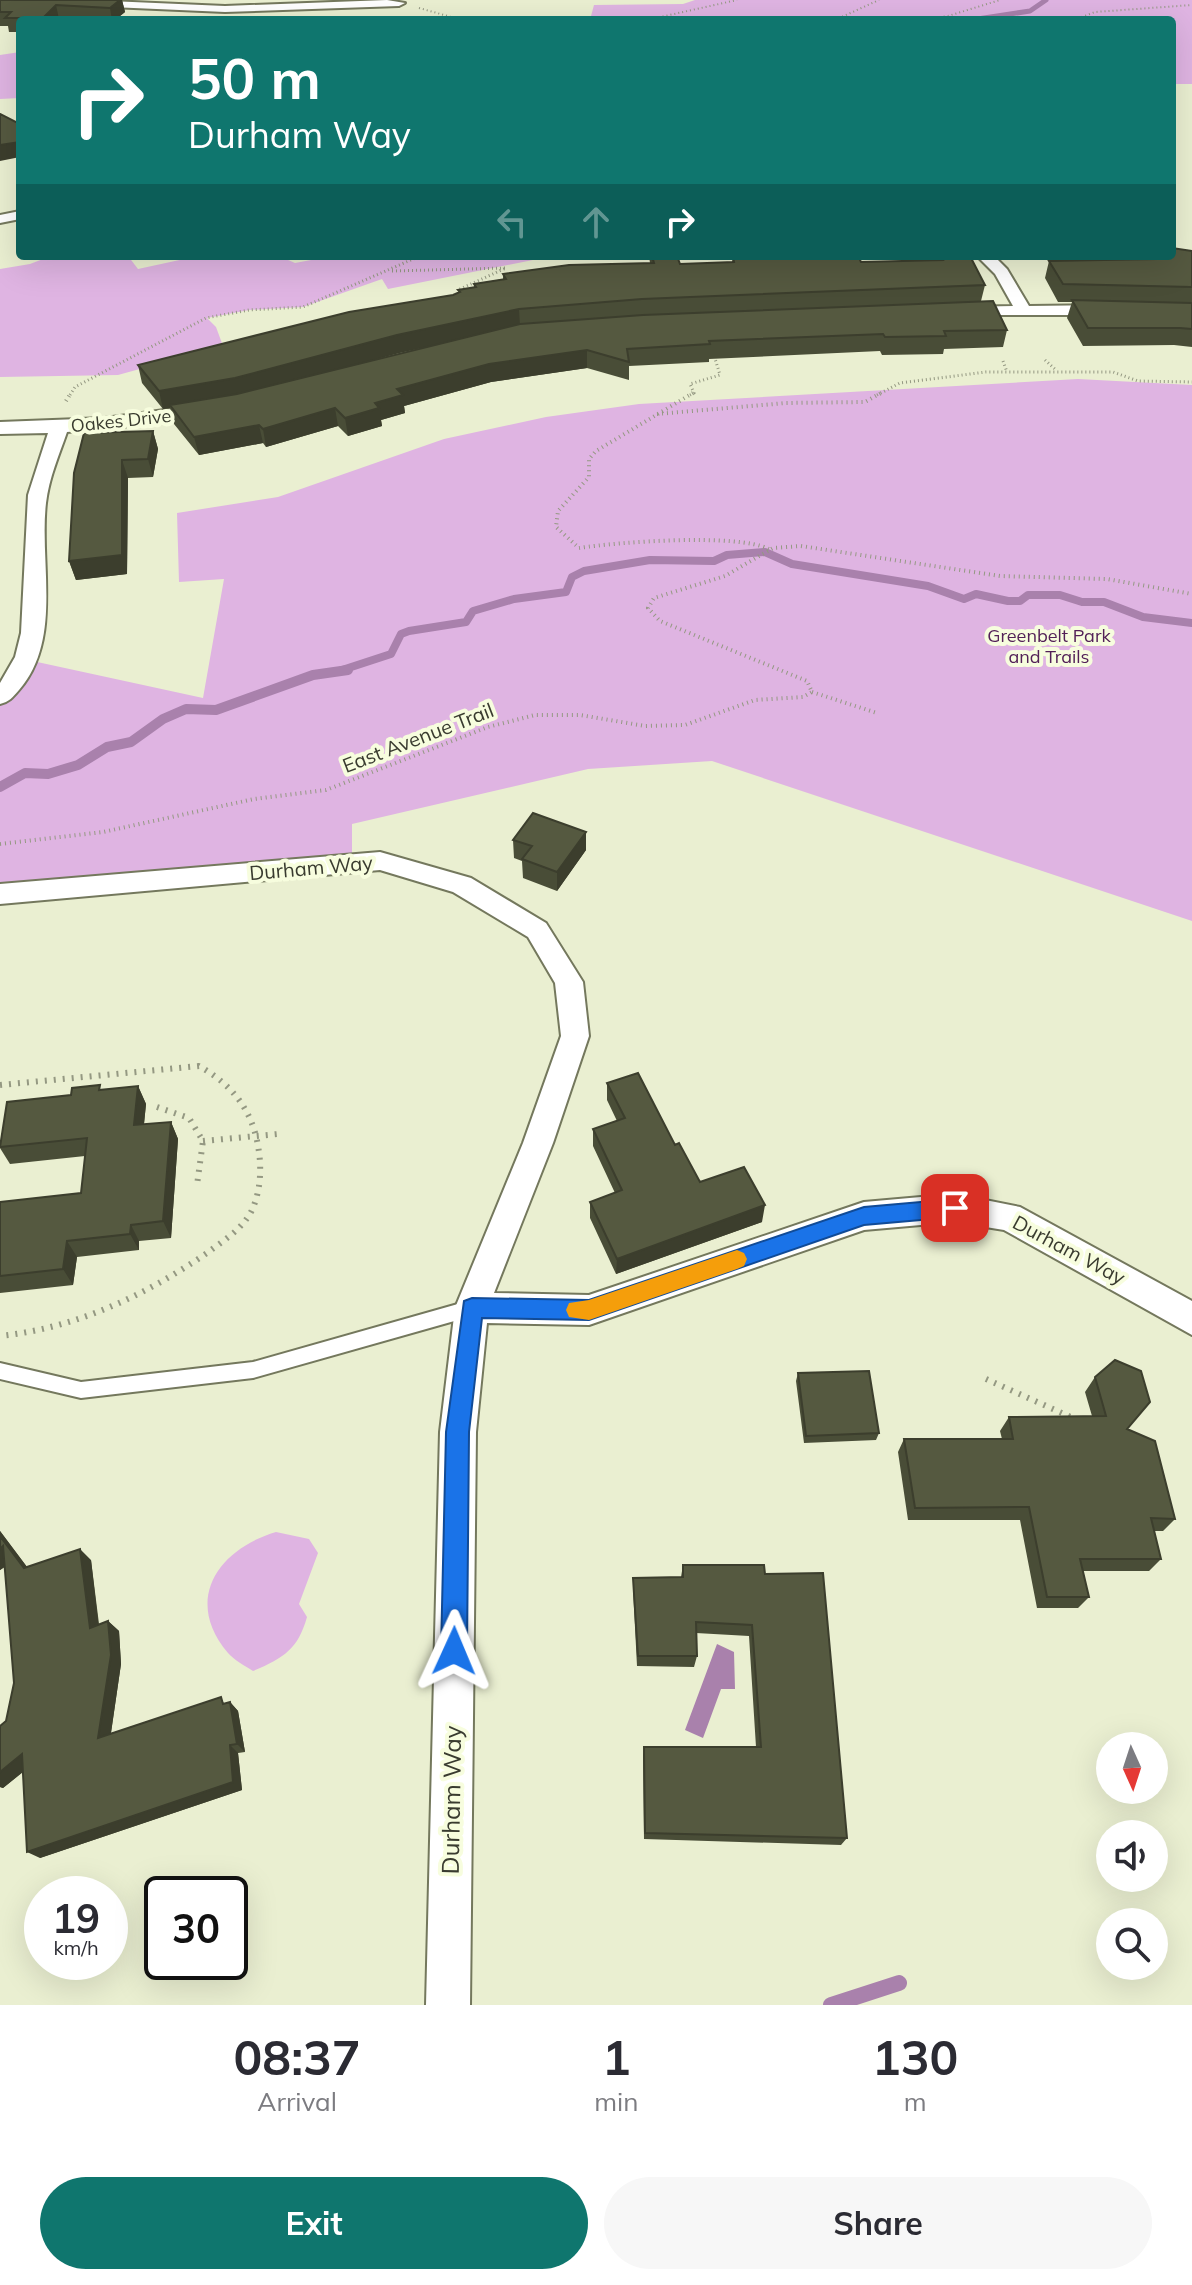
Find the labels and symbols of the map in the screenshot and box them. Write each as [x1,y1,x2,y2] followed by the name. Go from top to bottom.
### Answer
[70,404,172,437] street label: Oakes Drive
[987,624,1111,668] park label: Greenbelt Park and Trails
[339,697,497,778] street label: East Avenue Trail
[248,850,374,885] street label: Durham Way
[921,1174,989,1242] pin
[1009,1209,1130,1290] street label: Durham Way
[412,1609,496,1693] position arrow
[435,1725,467,1875] street label: Durham Way
[1096,1732,1168,1804] north arrow
[144,1876,248,1980] speed limit sign: 30

